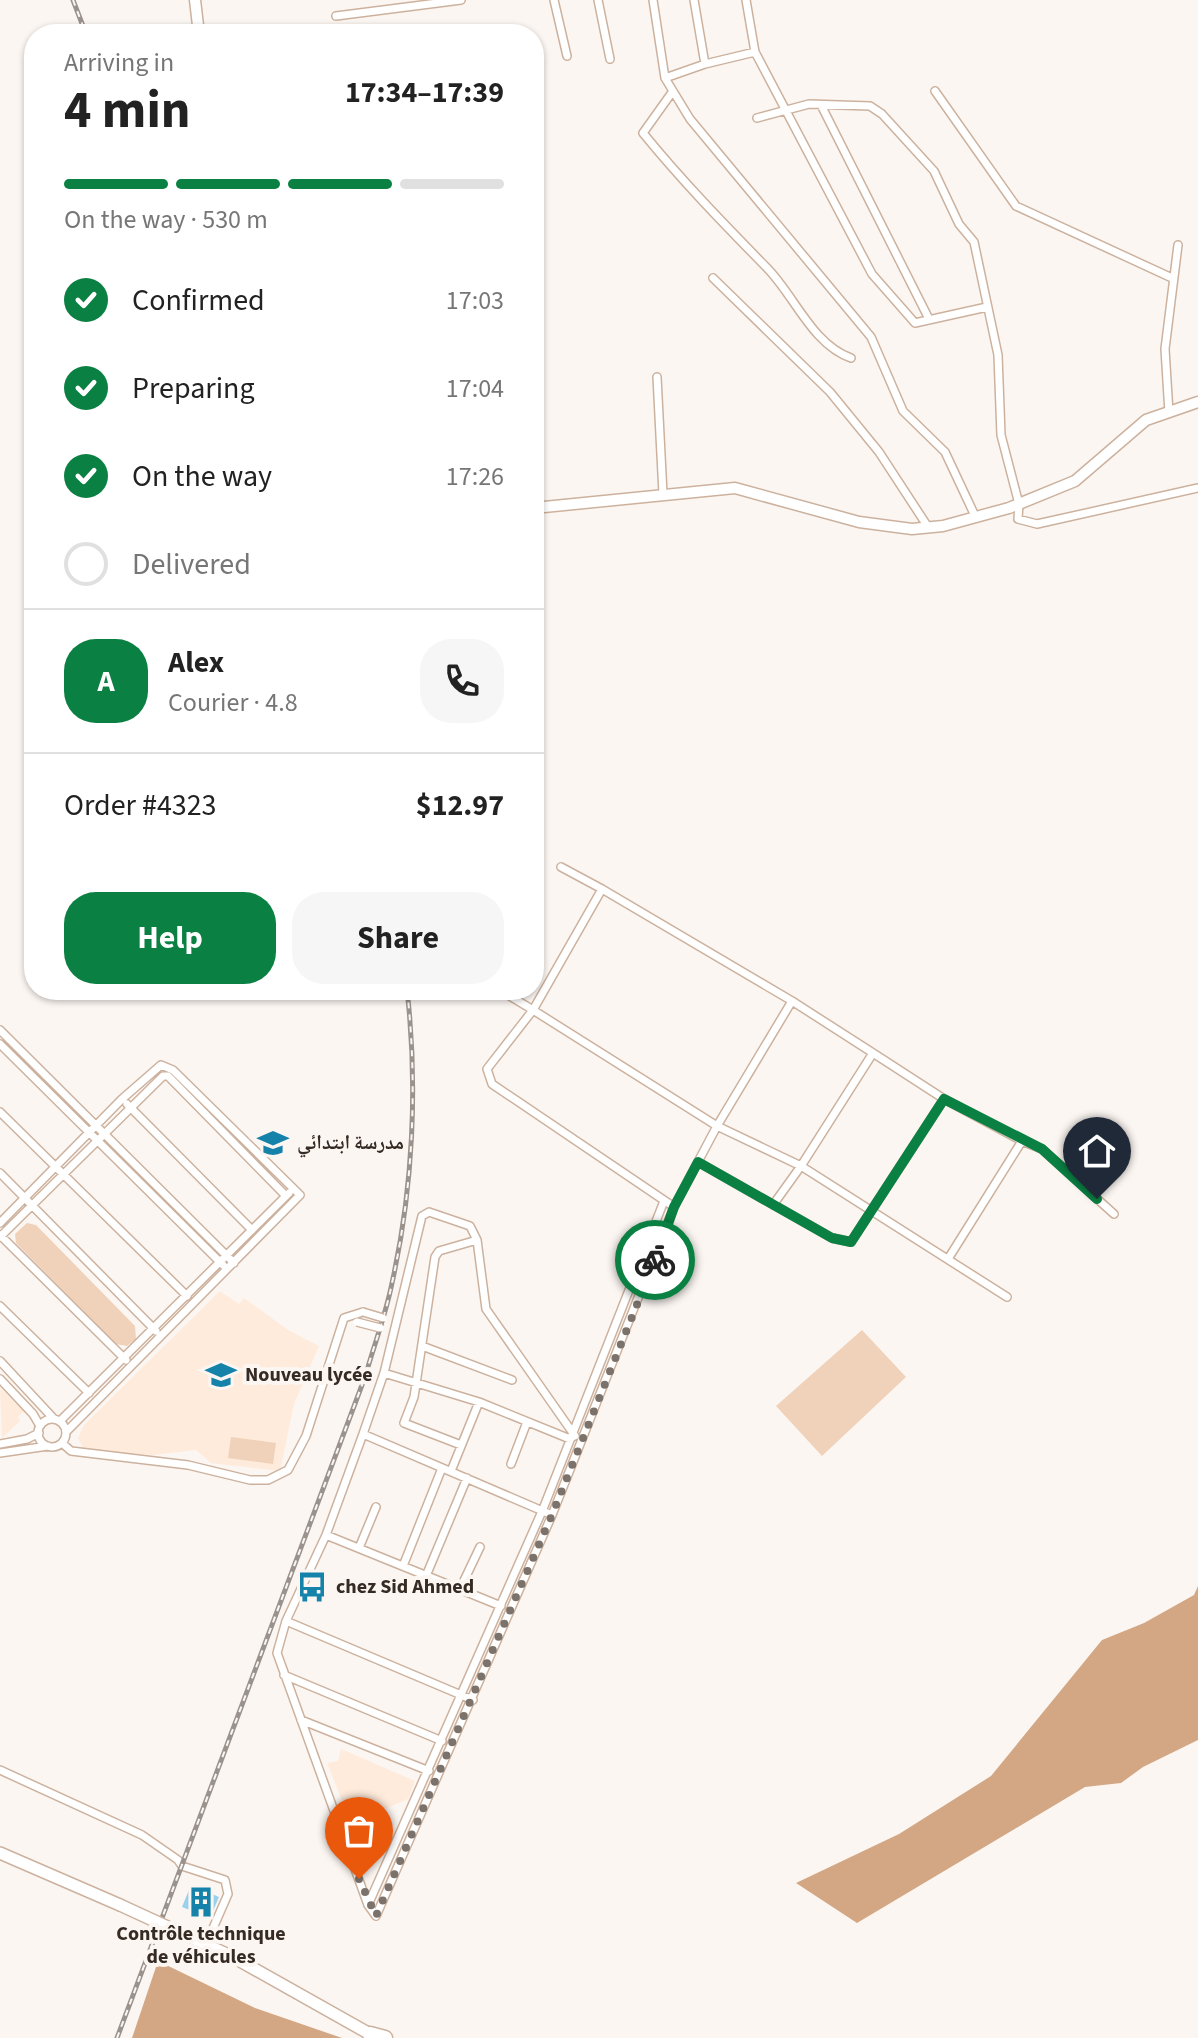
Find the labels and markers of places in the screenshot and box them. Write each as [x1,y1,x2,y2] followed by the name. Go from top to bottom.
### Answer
[1063,1117,1131,1199] pin
[256,1126,290,1160] school or university icon: مدرسة ابتدائي
[297,1129,404,1158] place label: مدرسة ابتدائي
[204,1358,238,1392] school or university icon: Nouveau lycée
[245,1361,373,1389] place label: Nouveau lycée
[295,1570,329,1604] bus stop icon: chez Sid Ahmed
[336,1573,474,1601] place label: chez Sid Ahmed
[325,1797,393,1879] pin
[184,1885,218,1919] building icon: Contrôle technique de véhicules
[116,1920,286,1971] place label: Contrôle technique de véhicules

